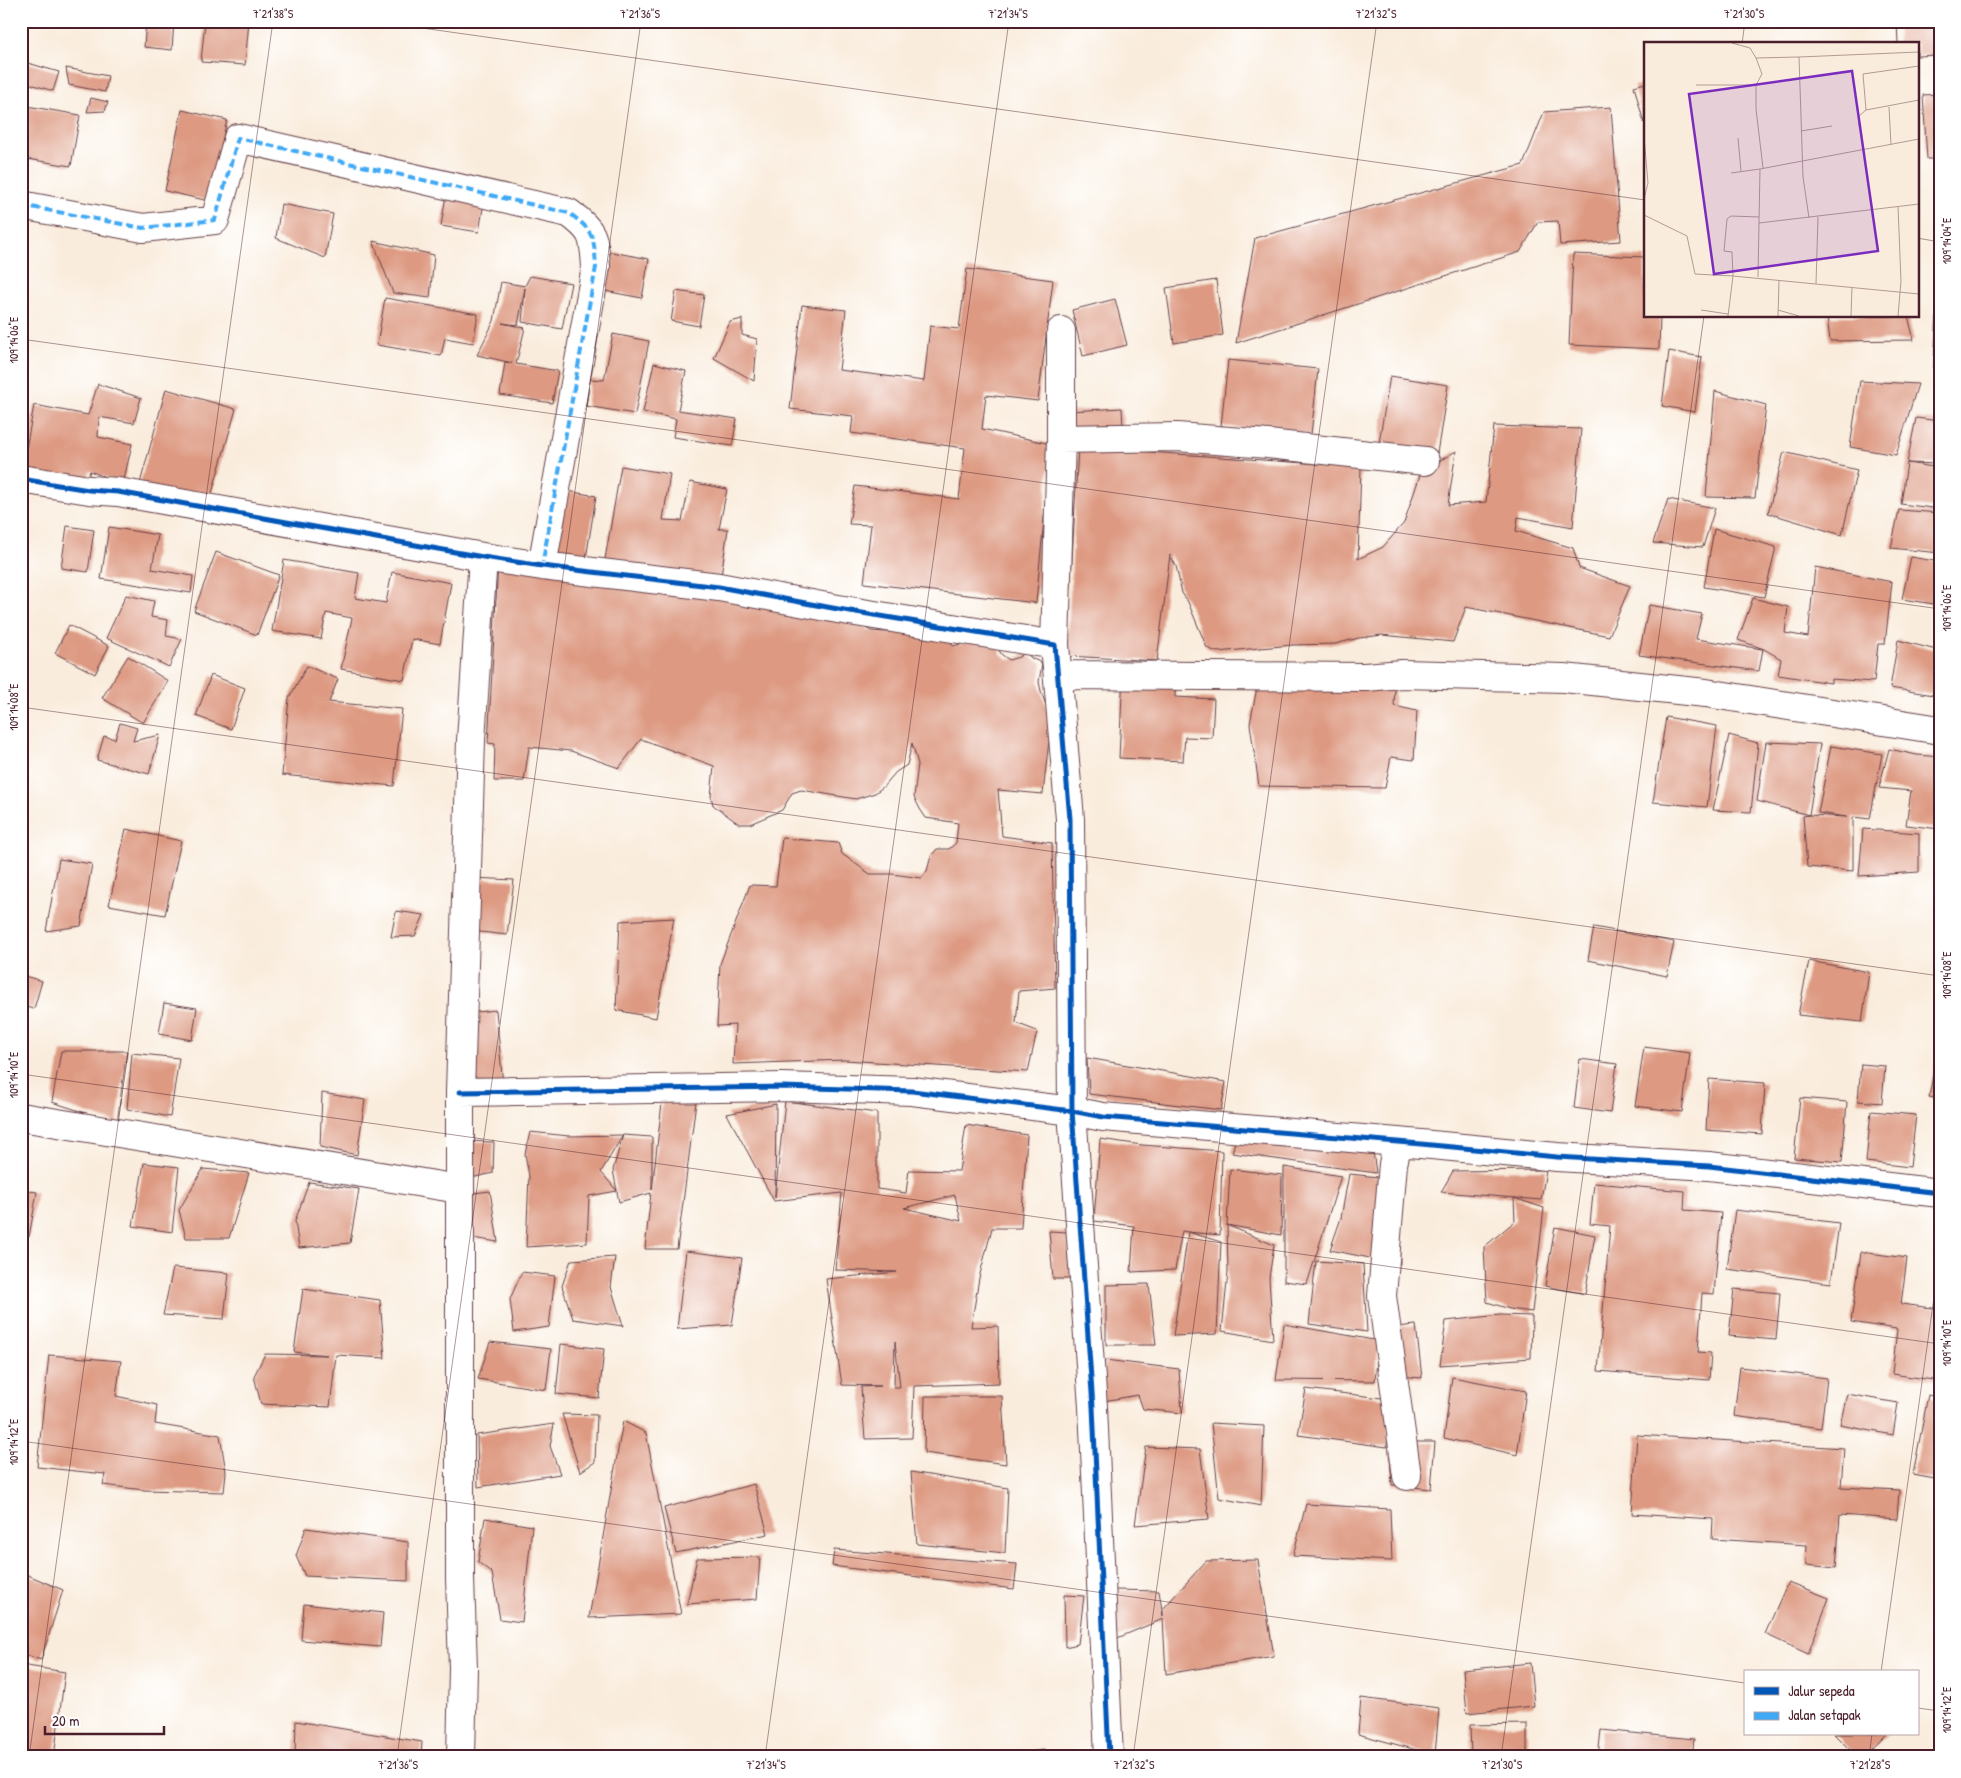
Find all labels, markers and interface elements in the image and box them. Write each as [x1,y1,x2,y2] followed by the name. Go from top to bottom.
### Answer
[253,5,294,22] text: 7°21'38"S
[620,5,660,22] text: 7°21'36"S
[988,5,1028,22] text: 7°21'34"S
[1356,5,1397,22] text: 7°21'32"S
[1724,5,1765,22] text: 7°21'30"S
[1644,42,1918,318] inset map
[1938,217,1955,264] text: 109°14'04"E
[5,316,22,363] text: 109°14'06"E
[1938,584,1955,631] text: 109°14'06"E
[5,683,22,731] text: 109°14'08"E
[1938,951,1955,999] text: 109°14'08"E
[5,1051,22,1098] text: 109°14'10"E
[1938,1319,1955,1366] text: 109°14'10"E
[5,1418,22,1465] text: 109°14'12"E
[1744,1670,1918,1736] legend
[1788,1680,1855,1701] text: Jalur sepeda
[1938,1686,1955,1733] text: 109°14'12"E
[45,1703,164,1735] scale bar
[1788,1704,1861,1725] text: Jalan setapak
[52,1710,79,1731] text: 20 m
[378,1756,418,1773] text: 7°21'36"S
[746,1756,786,1773] text: 7°21'34"S
[1114,1756,1155,1773] text: 7°21'32"S
[1482,1756,1523,1773] text: 7°21'30"S
[1850,1756,1891,1773] text: 7°21'28"S

